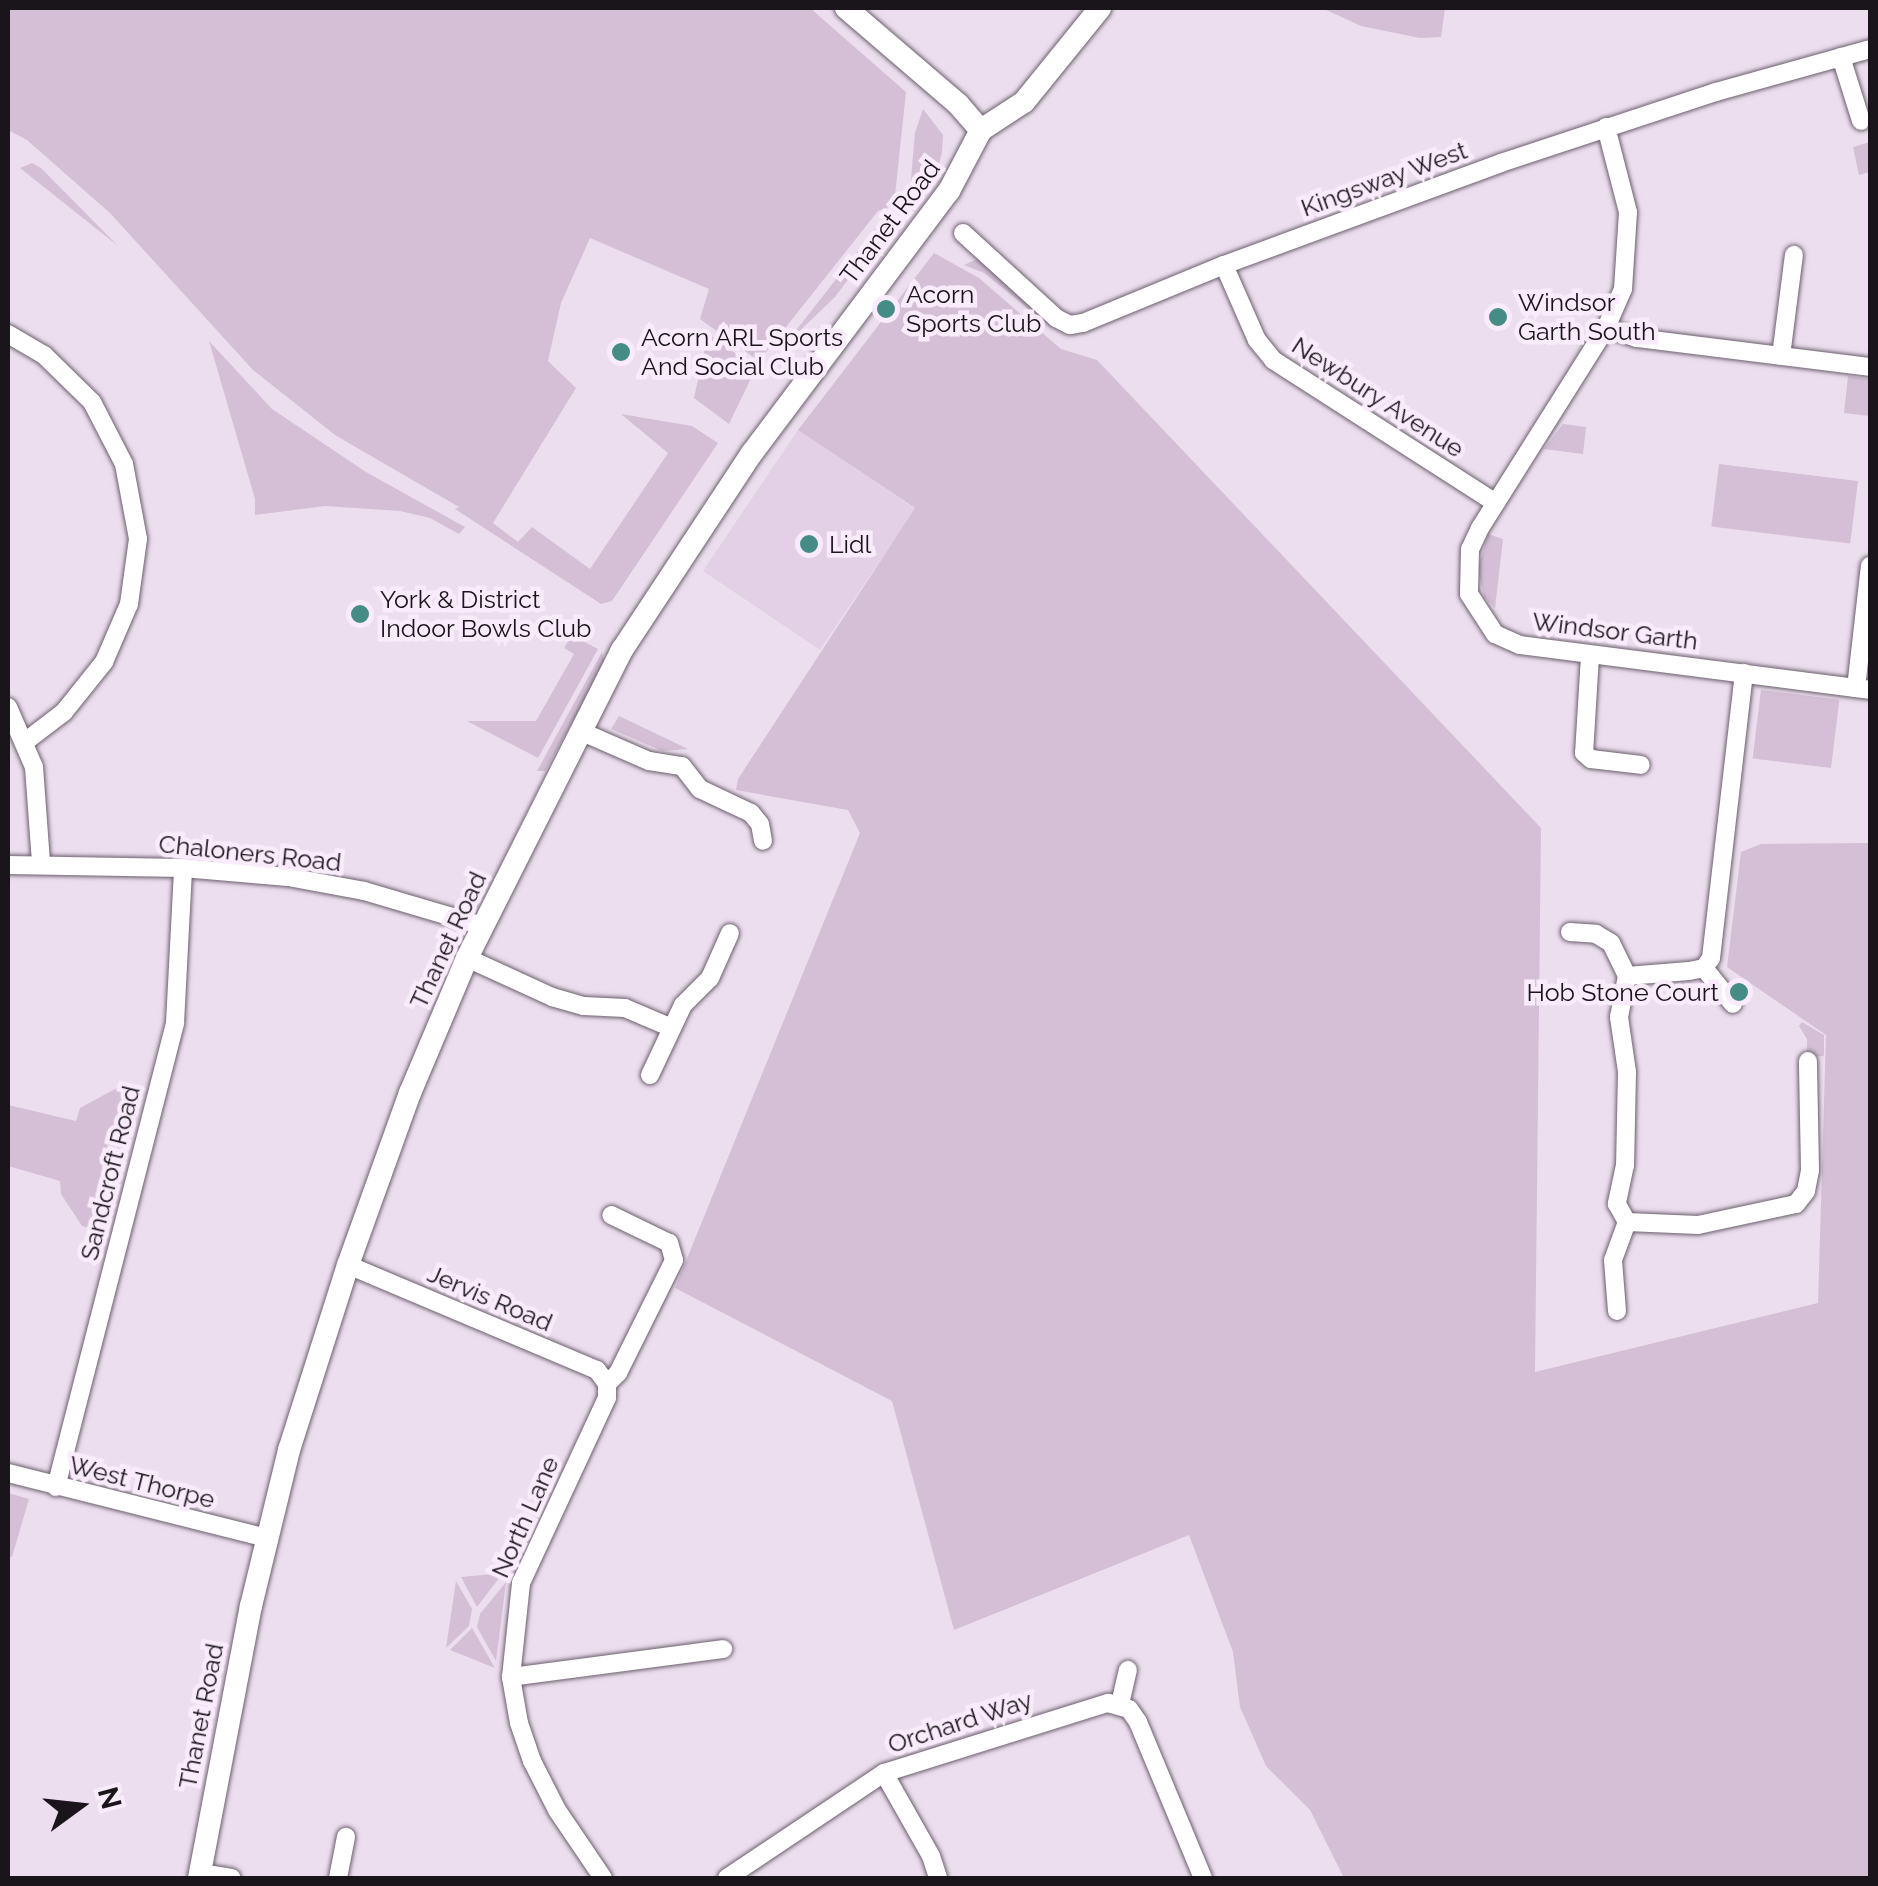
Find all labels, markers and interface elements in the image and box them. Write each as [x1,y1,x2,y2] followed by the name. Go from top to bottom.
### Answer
[1296,135,1472,223] street label: Kingsway West
[834,154,946,290] street label: Thanet Road
[906,280,1041,339] place label: Acorn Sports Club
[1518,288,1655,347] place label: Windsor Garth South
[875,298,897,320] marker: Acorn Sports Club
[1487,306,1509,328] marker: Windsor Garth South
[641,323,845,382] place label: Acorn ARL Sports And Social Club
[1286,330,1470,464] street label: Newbury Avenue
[610,341,632,363] marker: Acorn ARL Sports And Social Club
[829,529,871,559] place label: Lidl
[798,533,820,555] marker: Lidl
[380,585,592,644] place label: York & District Indoor Bowls Club
[349,603,371,625] marker: York & District Indoor Bowls Club
[1530,606,1700,656] street label: Windsor Garth
[157,828,343,878] street label: Chaloners Road
[403,867,493,1013] street label: Thanet Road
[1526,977,1719,1007] place label: Hob Stone Court
[1728,981,1750,1003] marker: Hob Stone Court
[74,1083,146,1263] street label: Sandcroft Road
[423,1258,557,1338] street label: Jervis Road
[66,1449,218,1515] street label: West Thorpe
[485,1452,565,1582] street label: North Lane
[172,1641,230,1791] street label: Thanet Road
[884,1684,1036,1760] street label: Orchard Way
[30,1756,130,1856] north arrow
[91,1784,128,1813] text: N

